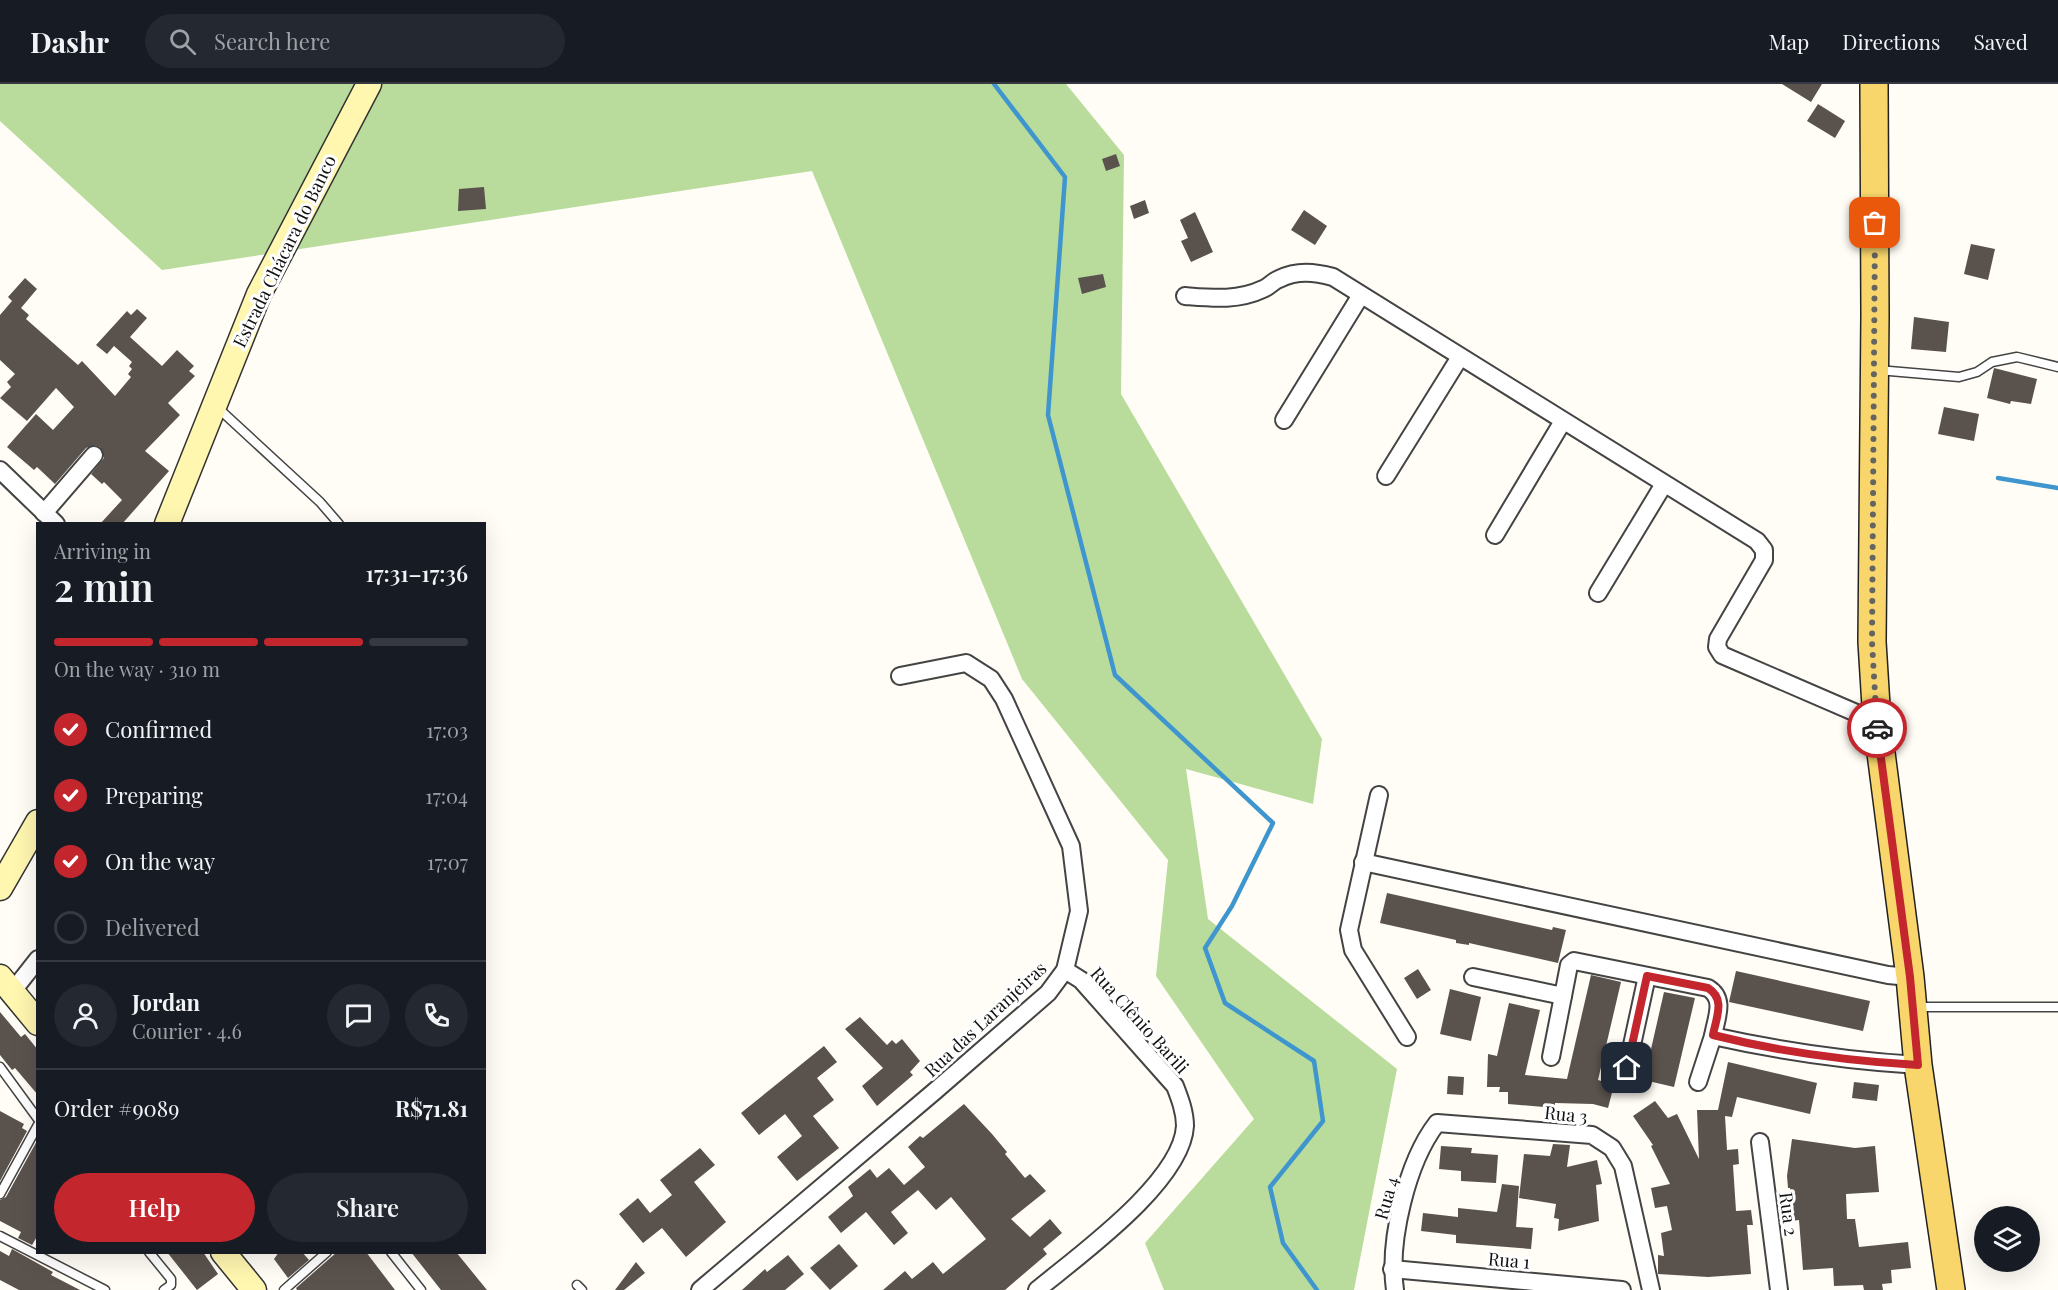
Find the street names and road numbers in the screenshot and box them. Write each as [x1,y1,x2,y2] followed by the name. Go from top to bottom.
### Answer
[227,151,341,351] street label: Estrada Chácara do Banco
[919,956,1051,1082] street label: Rua das Laranjeiras
[1086,961,1194,1079] street label: Rua Clênio Barili
[1543,1100,1589,1128] street label: Rua 3
[1368,1174,1404,1222] street label: Rua 4
[1774,1191,1804,1237] street label: Rua 2
[1487,1246,1531,1274] street label: Rua 1

